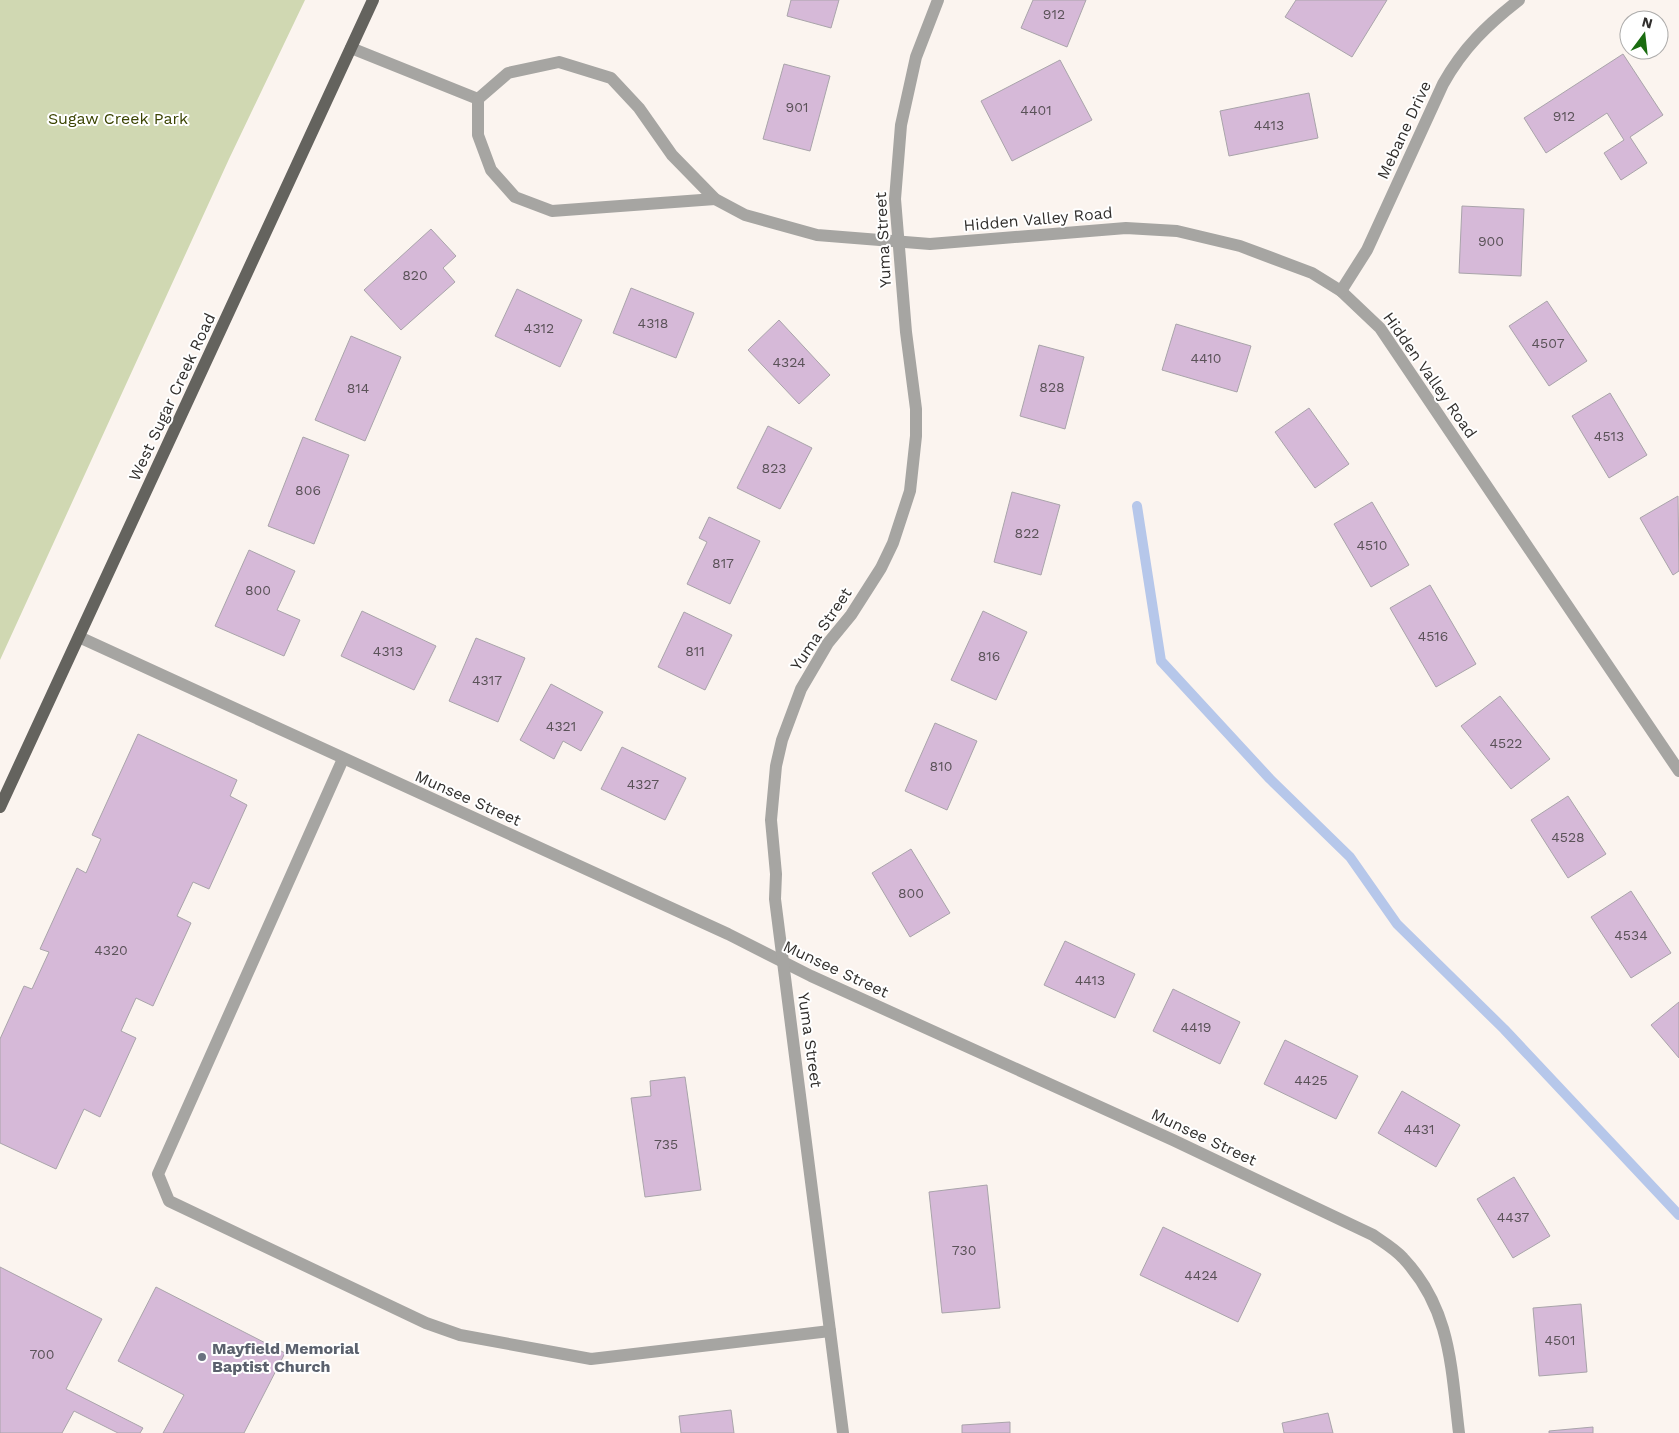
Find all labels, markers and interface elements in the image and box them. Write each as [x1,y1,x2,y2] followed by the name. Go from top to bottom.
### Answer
[1043,6,1065,22] house number: 912
[1619,10,1669,60] north arrow
[1640,13,1654,32] text: N
[1373,78,1435,182] street label: Mebane Drive
[786,99,808,115] house number: 901
[1020,102,1052,118] house number: 4401
[1553,108,1575,124] house number: 912
[48,109,188,128] park label: Sugaw Creek Park
[1254,117,1284,133] house number: 4413
[871,191,895,288] street label: Yuma Street
[963,203,1113,235] street label: Hidden Valley Road
[1478,233,1504,249] house number: 900
[402,267,428,283] house number: 820
[1379,308,1481,442] street label: Hidden Valley Road
[125,310,219,484] street label: West Sugar Creek Road
[638,315,668,331] house number: 4318
[524,320,554,336] house number: 4312
[1532,335,1565,351] house number: 4507
[1190,350,1222,366] house number: 4410
[772,354,806,370] house number: 4324
[1039,379,1065,395] house number: 828
[347,380,369,396] house number: 814
[1594,428,1624,444] house number: 4513
[762,460,786,476] house number: 823
[295,482,321,498] house number: 806
[1015,525,1039,541] house number: 822
[1357,537,1387,553] house number: 4510
[712,555,734,571] house number: 817
[245,582,271,598] house number: 800
[786,584,856,674] street label: Yuma Street
[1418,628,1448,644] house number: 4516
[373,643,403,659] house number: 4313
[685,643,705,659] house number: 811
[978,648,1000,664] house number: 816
[472,672,502,688] house number: 4317
[546,718,576,734] house number: 4321
[1489,735,1523,751] house number: 4522
[930,758,952,774] house number: 810
[412,766,524,830] street label: Munsee Street
[627,776,659,792] house number: 4327
[1551,829,1585,845] house number: 4528
[898,885,924,901] house number: 800
[1614,927,1648,943] house number: 4534
[780,936,892,1002] street label: Munsee Street
[94,942,128,958] house number: 4320
[1075,972,1105,988] house number: 4413
[794,991,826,1089] street label: Yuma Street
[1181,1019,1211,1035] house number: 4419
[1294,1072,1328,1088] house number: 4425
[1148,1104,1260,1170] street label: Munsee Street
[1404,1121,1434,1137] house number: 4431
[654,1136,678,1152] house number: 735
[1497,1209,1529,1225] house number: 4437
[952,1242,976,1258] house number: 730
[1184,1267,1218,1283] house number: 4424
[1545,1332,1575,1348] house number: 4501
[212,1339,360,1376] place label: Mayfield Memorial Baptist Church
[30,1346,55,1362] house number: 700
[196,1351,208,1363] marker: Mayfield Memorial Baptist Church

